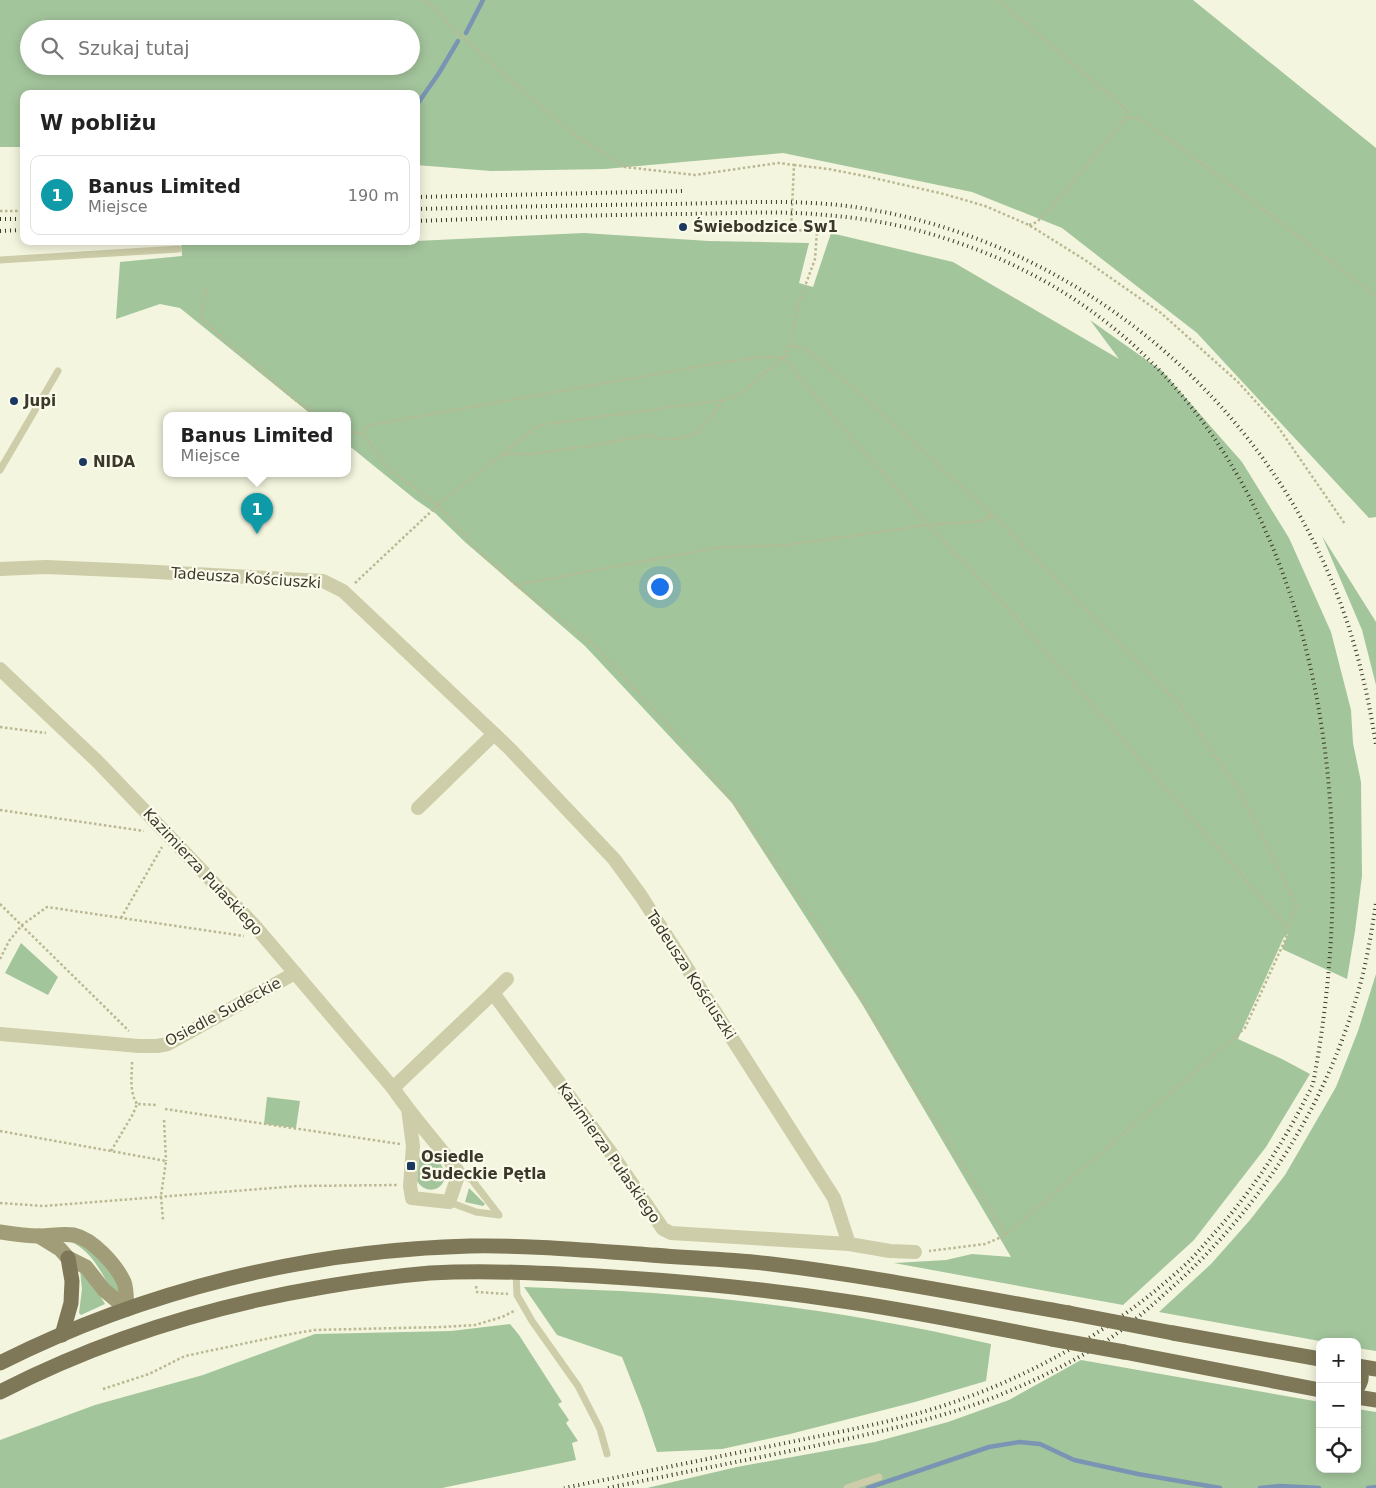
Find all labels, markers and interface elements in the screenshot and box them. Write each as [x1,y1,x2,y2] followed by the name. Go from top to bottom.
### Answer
[20,20,420,75] search box
[38,34,66,62] icon: search
[78,37,190,59] text: Szukaj tutaj
[40,111,157,135] text: W pobliżu
[88,175,241,197] text: Banus Limited
[51,186,63,205] text: 1
[348,186,399,205] text: 190 m
[88,197,148,216] text: Miejsce
[693,217,838,236] place label: Świebodzice Sw1
[677,221,689,233] marker: Świebodzice Sw1
[23,392,56,410] place label: Jupi
[8,395,20,407] marker: Jupi
[163,412,351,477] popup
[181,424,333,446] text: Banus Limited
[181,446,240,465] text: Miejsce
[93,453,136,471] place label: NIDA
[77,456,89,468] marker: NIDA
[241,493,273,534] pin: 1
[169,564,322,592] street label: Tadeusza Kościuszki
[647,574,673,600] your location
[139,805,267,939] street label: Kazimierza Pułaskiego
[642,906,739,1043] street label: Tadeusza Kościuszki
[162,974,284,1050] street label: Osiedle Sudeckie
[554,1079,664,1227] street label: Kazimierza Pułaskiego
[421,1148,546,1183] place label: Osiedle Sudeckie Pętla
[405,1160,417,1172] marker: Osiedle Sudeckie Pętla
[1316,1338,1361,1473] map controls
[1316,1338,1361,1383] button: +
[1316,1383,1361,1428] button: −
[1316,1428,1361,1473] button: locate

